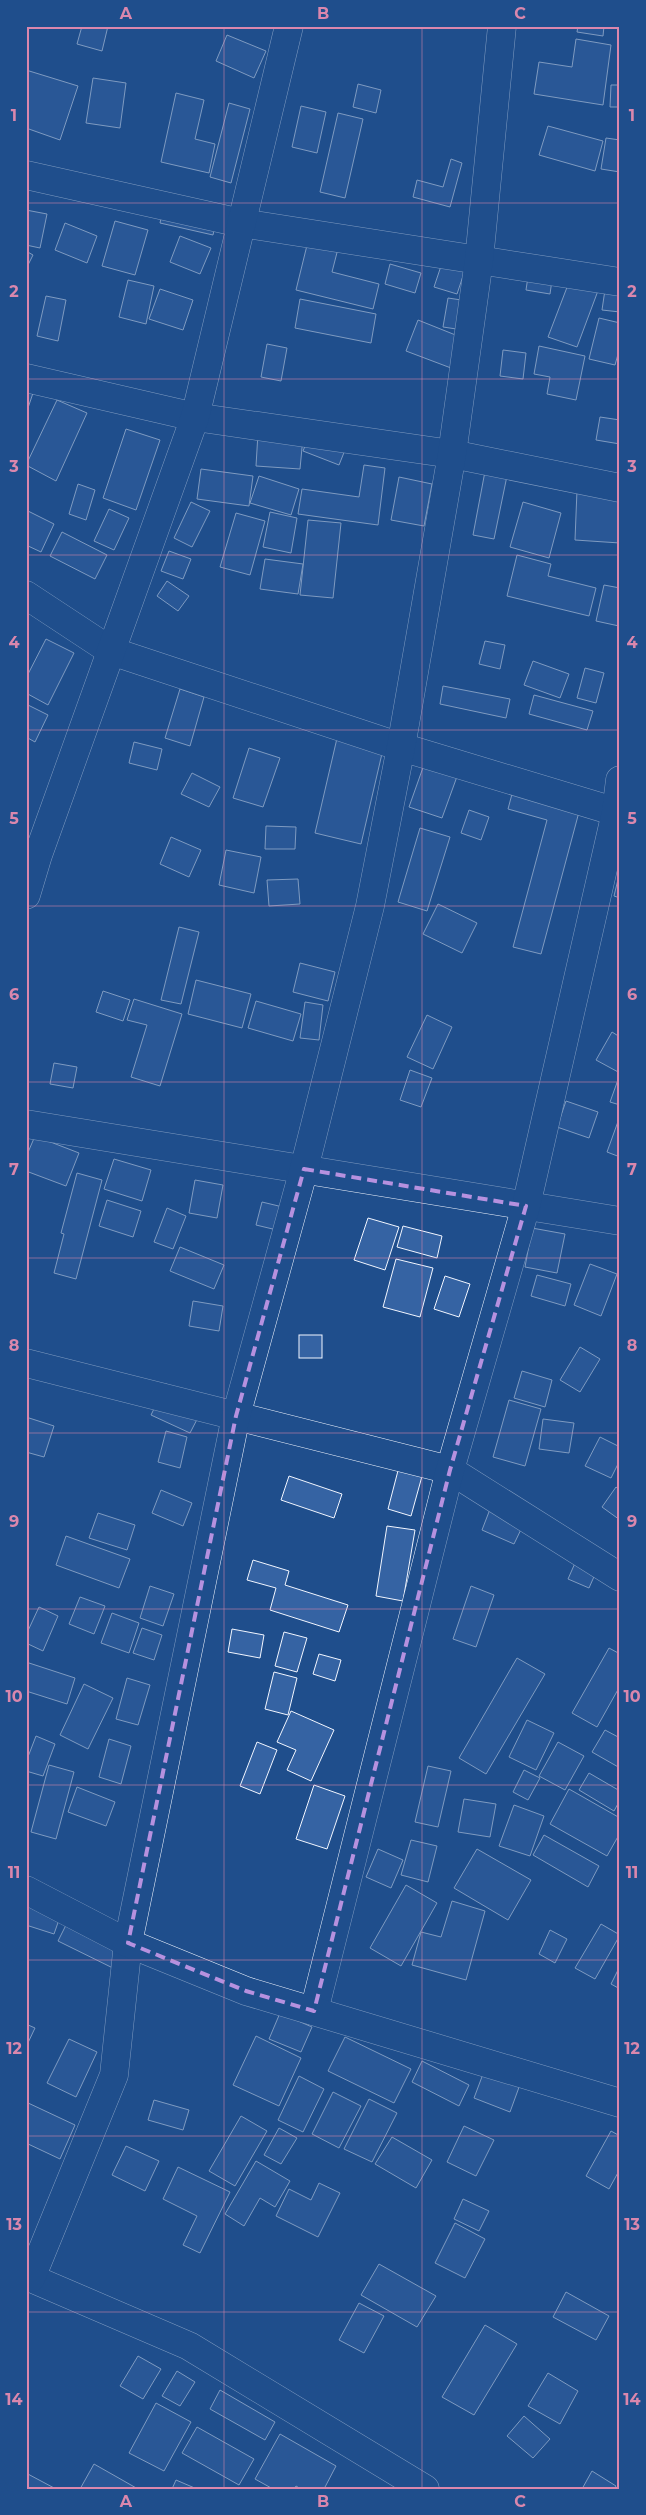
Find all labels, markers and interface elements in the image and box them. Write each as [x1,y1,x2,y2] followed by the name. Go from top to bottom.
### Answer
[119,4,133,23] text: A
[317,4,329,23] text: B
[514,4,526,23] text: C
[11,106,17,125] text: 1
[629,106,635,125] text: 1
[9,282,19,301] text: 2
[627,282,637,301] text: 2
[8,457,19,476] text: 3
[626,457,637,476] text: 3
[8,633,20,652] text: 4
[626,633,638,652] text: 4
[9,809,19,828] text: 5
[627,809,637,828] text: 5
[9,985,19,1004] text: 6
[627,985,637,1004] text: 6
[9,1160,19,1179] text: 7
[627,1160,637,1179] text: 7
[9,1336,19,1355] text: 8
[627,1336,637,1355] text: 8
[9,1512,19,1531] text: 9
[627,1512,637,1531] text: 9
[5,1687,23,1706] text: 10
[623,1687,641,1706] text: 10
[8,1863,20,1882] text: 11
[626,1863,638,1882] text: 11
[6,2039,22,2058] text: 12
[624,2039,640,2058] text: 12
[6,2215,22,2234] text: 13
[624,2215,640,2234] text: 13
[5,2390,23,2409] text: 14
[623,2390,641,2409] text: 14
[119,2492,133,2511] text: A
[317,2492,329,2511] text: B
[514,2492,526,2511] text: C

